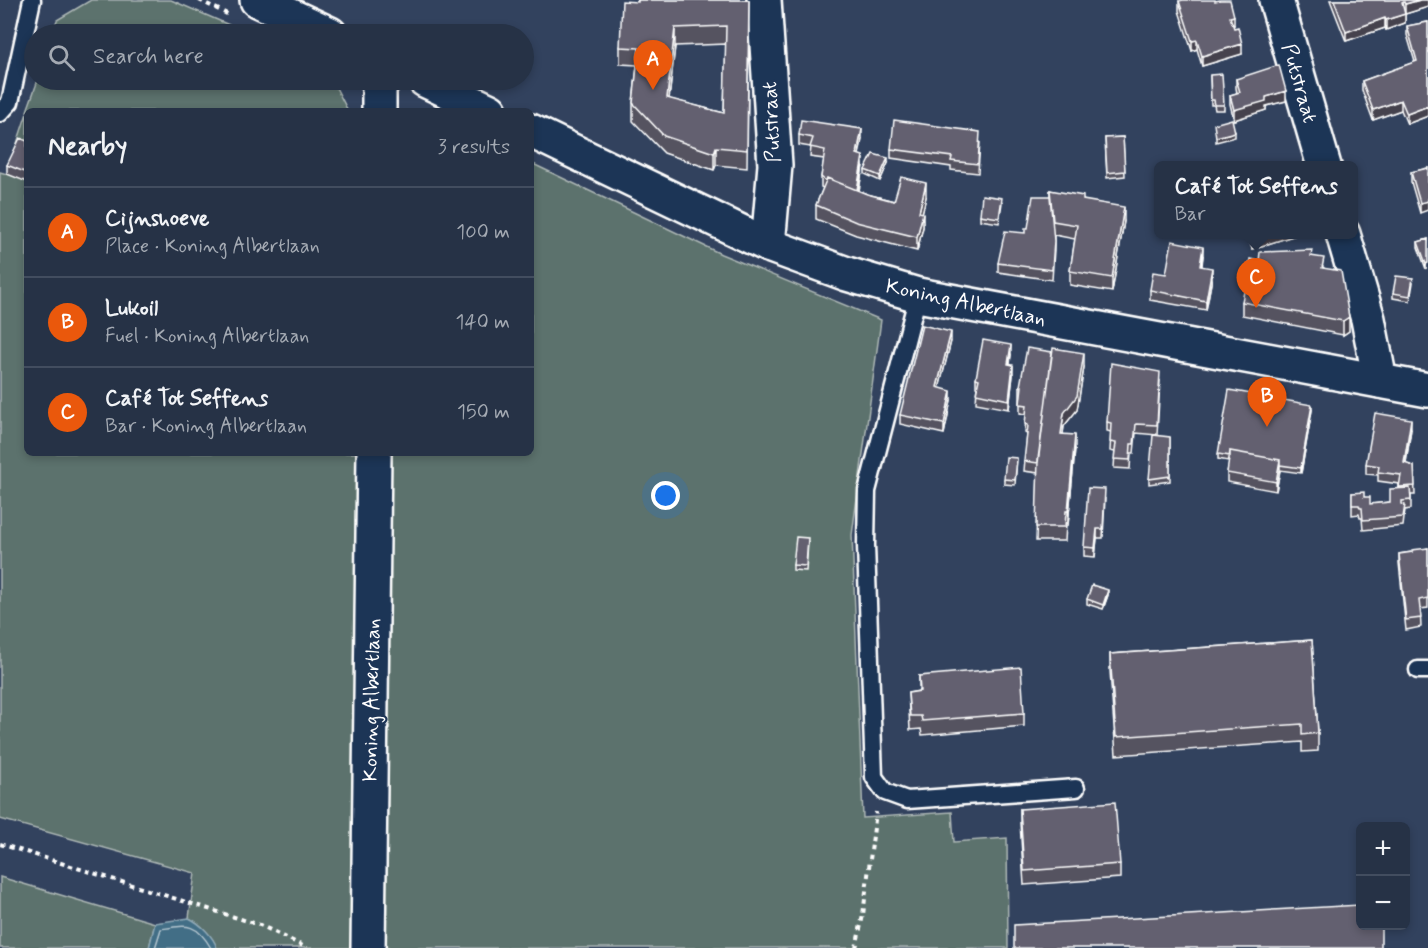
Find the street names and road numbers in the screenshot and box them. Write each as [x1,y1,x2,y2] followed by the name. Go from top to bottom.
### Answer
[1274,40,1324,126] street label: Putstraat
[756,81,788,163] street label: Putstraat
[883,272,1049,334] street label: Koning Albertlaan
[357,618,387,782] street label: Koning Albertlaan

